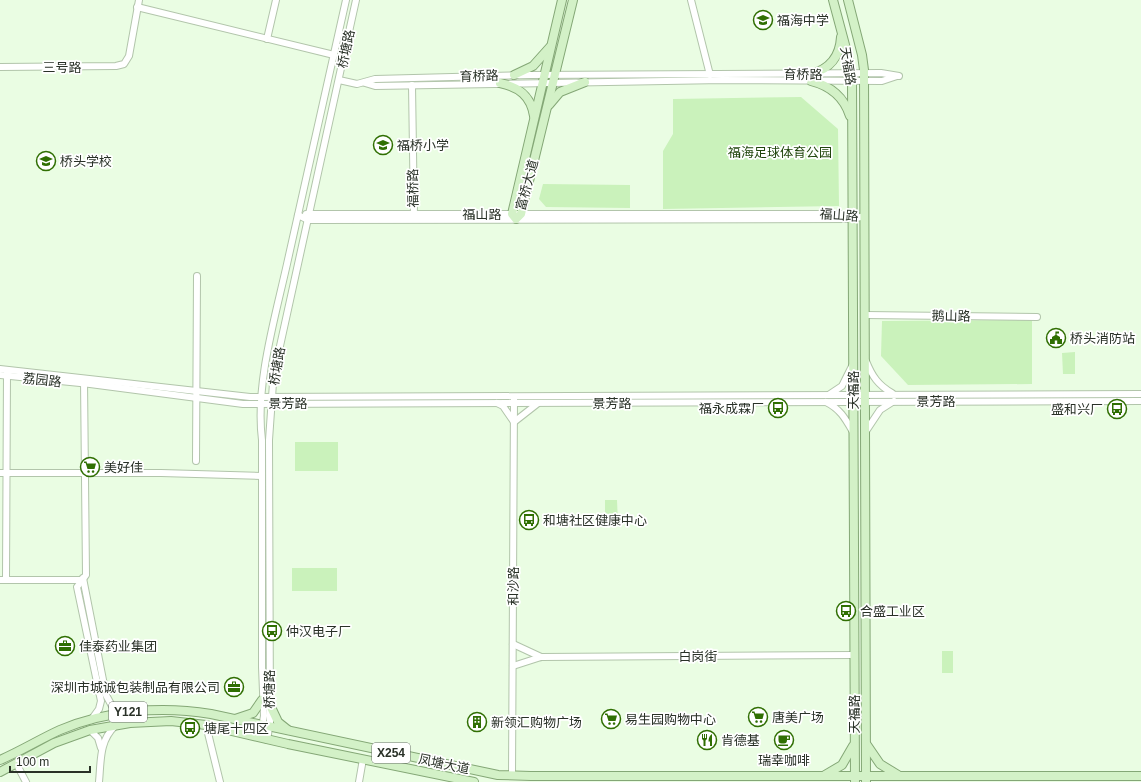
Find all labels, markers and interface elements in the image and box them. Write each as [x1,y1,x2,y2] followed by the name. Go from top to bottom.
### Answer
[752,9,774,31] school or university icon: 福海中学
[777,13,829,28] place label: 福海中学
[335,28,357,70] street label: 桥塘路
[838,46,858,86] street label: 天福路
[42,60,82,75] street label: 三号路
[783,67,823,82] street label: 育桥路
[459,68,499,84] street label: 育桥路
[372,134,394,156] school or university icon: 福桥小学
[397,138,449,153] place label: 福桥小学
[728,145,832,160] park label: 福海足球体育公园
[35,150,57,172] school or university icon: 桥头学校
[60,154,112,169] place label: 桥头学校
[513,158,541,212] street label: 富桥大道
[405,168,421,208] street label: 福桥路
[819,206,859,224] street label: 福山路
[462,207,502,222] street label: 福山路
[931,308,971,324] street label: 鹅山路
[1045,327,1067,349] public building icon: 桥头消防站
[1070,331,1135,346] place label: 桥头消防站
[266,345,288,387] street label: 桥塘路
[846,370,861,410] street label: 天福路
[22,371,62,389] street label: 荔园路
[916,394,956,409] street label: 景芳路
[268,396,308,411] street label: 景芳路
[592,396,632,411] street label: 景芳路
[767,397,789,419] bus stop icon: 福永成霖厂
[1106,398,1128,420] bus stop icon: 盛和兴厂
[699,401,764,416] place label: 福永成霖厂
[1051,402,1103,417] place label: 盛和兴厂
[79,456,101,478] supermarket icon: 美好佳
[104,460,143,475] place label: 美好佳
[518,509,540,531] bus stop icon: 和塘社区健康中心
[543,513,647,528] place label: 和塘社区健康中心
[506,566,521,606] street label: 和沙路
[835,600,857,622] bus stop icon: 合盛工业区
[860,604,925,619] place label: 合盛工业区
[261,620,283,642] bus stop icon: 仲汉电子厂
[286,624,351,639] place label: 仲汉电子厂
[54,635,76,657] office icon: 佳泰药业集团
[79,639,157,654] place label: 佳泰药业集团
[678,649,718,664] street label: 白岗街
[262,669,277,709] street label: 桥塘路
[223,676,245,698] office icon: 深圳市城诚包装制品有限公司
[51,680,220,695] place label: 深圳市城诚包装制品有限公司
[847,694,862,734] street label: 天福路
[109,702,147,722] road number: Y121
[747,706,769,728] supermarket icon: 唐美广场
[600,708,622,730] supermarket icon: 易生园购物中心
[772,710,824,725] place label: 唐美广场
[466,711,488,733] building icon: 新领汇购物广场
[625,712,716,727] place label: 易生园购物中心
[491,715,582,730] place label: 新领汇购物广场
[179,717,201,739] bus stop icon: 塘尾十四区
[204,721,269,736] place label: 塘尾十四区
[696,729,718,751] restaurant icon: 肯德基
[773,729,795,751] cafe icon: 瑞幸咖啡
[721,733,760,748] place label: 肯德基
[372,743,410,763] road number: X254
[10,748,90,774] scale bar
[417,751,471,777] street label: 凤塘大道
[758,753,810,768] place label: 瑞幸咖啡
[16,755,49,769] text: 100 m

